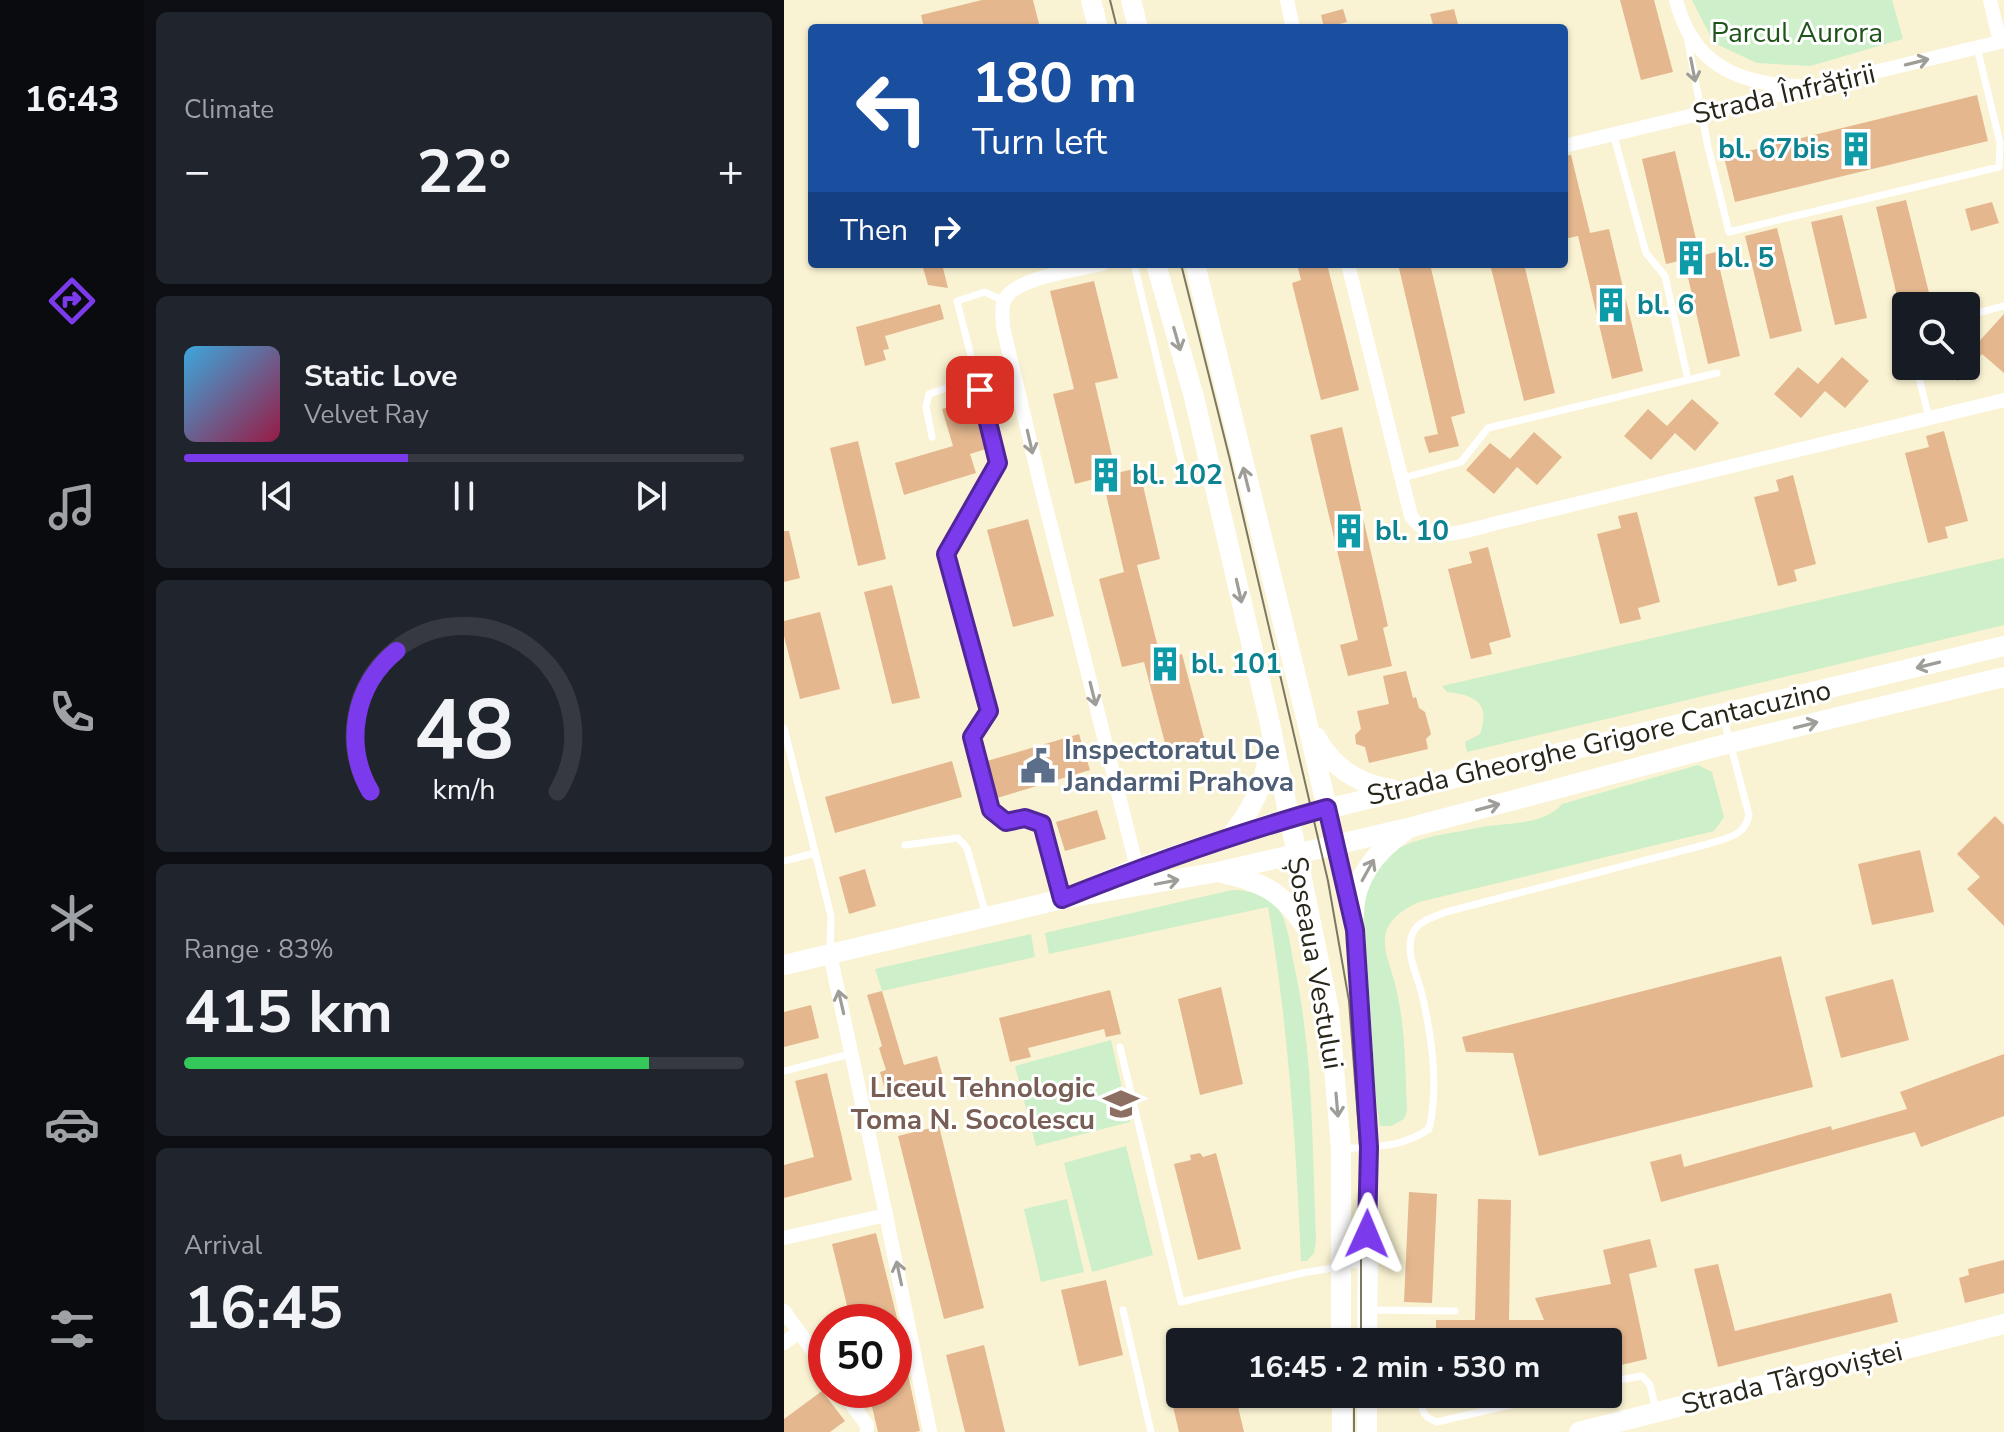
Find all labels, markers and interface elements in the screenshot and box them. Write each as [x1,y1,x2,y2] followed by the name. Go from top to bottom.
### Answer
[1711,14,1883,52] park label: Parcul Aurora
[972,45,1137,122] text: 180 m
[1904,54,1930,69] one-way arrow
[1689,55,1879,133] street label: Strada Înfrățirii
[840,56,944,160] icon: left
[1686,57,1701,83] one-way arrow
[24,75,120,124] text: 16:43
[184,92,274,127] text: Climate
[972,118,1107,167] text: Turn left
[1718,130,1830,168] place label: bl. 67bis
[1837,130,1875,168] building icon: bl. 67bis
[417,131,511,213] text: 22°
[184,142,210,202] text: −
[718,142,744,202] text: +
[924,208,968,252] icon: right
[840,210,908,251] text: Then
[1672,239,1710,277] building icon: bl. 5
[1717,239,1774,277] place label: bl. 5
[44,273,100,329] icon: directions
[1592,286,1630,324] building icon: bl. 6
[1637,286,1694,324] place label: bl. 6
[1892,292,1980,380] map controls
[1892,292,1980,380] button: search
[1170,325,1185,351] one-way arrow
[304,356,458,397] text: Static Love
[946,356,1014,424] pin
[958,368,1002,412] icon: arrive
[304,397,429,432] text: Velvet Ray
[1023,428,1038,454] one-way arrow
[1087,456,1125,494] building icon: bl. 102
[1132,456,1223,494] place label: bl. 102
[1238,466,1253,492] one-way arrow
[255,474,299,518] icon: previous
[442,474,486,518] icon: pause
[629,474,673,518] icon: next
[44,479,100,535] icon: music
[1330,512,1368,550] building icon: bl. 10
[1375,512,1449,550] place label: bl. 10
[1232,578,1247,604] one-way arrow
[1146,645,1184,683] building icon: bl. 101
[1191,645,1282,683] place label: bl. 101
[1916,658,1942,673] one-way arrow
[1363,671,1835,815] street label: Strada Gheorghe Grigore Cantacuzino
[414,674,514,787] text: 48
[1087,681,1102,707] one-way arrow
[44,684,100,740] icon: phone
[1792,716,1818,731] one-way arrow
[1063,731,1294,801] place label: Inspectoratul De Jandarmi Prahova
[1019,747,1057,785] public building icon: Inspectoratul De Jandarmi Prahova
[433,770,495,809] text: km/h
[1474,798,1500,813] one-way arrow
[1278,854,1352,1072] street label: Șoseaua Vestului
[1360,859,1376,882] one-way arrow
[1153,874,1179,889] one-way arrow
[44,890,100,946] icon: climate
[184,932,334,967] text: Range · 83%
[184,971,393,1053] text: 415 km
[833,989,848,1015] one-way arrow
[851,1069,1095,1139] place label: Liceul Tehnologic Toma N. Socolescu
[1102,1085,1140,1123] school or university icon: Liceul Tehnologic Toma N. Socolescu
[1330,1091,1345,1118] one-way arrow
[44,1096,100,1152] icon: car
[1325,1192,1409,1276] position arrow
[184,1228,262,1263] text: Arrival
[890,1261,905,1286] one-way arrow
[184,1267,343,1349] text: 16:45
[44,1301,100,1357] icon: filters
[808,1304,912,1408] speed limit sign: 50
[1678,1332,1906,1424] street label: Strada Târgoviștei
[1248,1347,1540,1388] text: 16:45 · 2 min · 530 m

